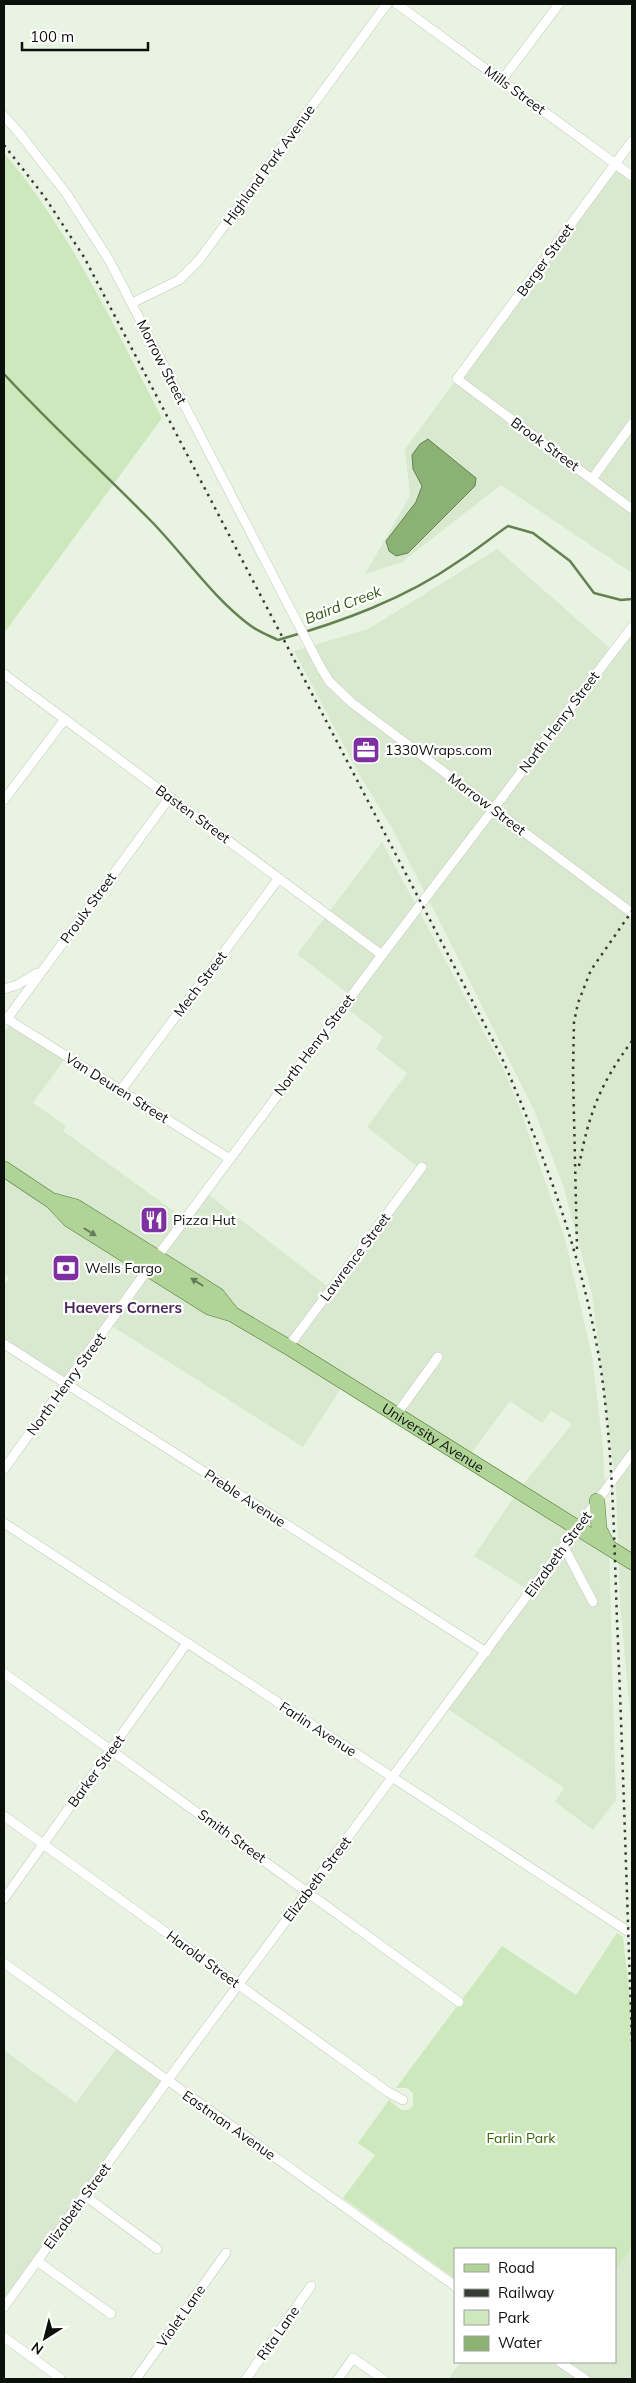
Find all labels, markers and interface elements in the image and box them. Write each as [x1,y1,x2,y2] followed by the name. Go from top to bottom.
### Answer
[22,20,149,52] scale bar
[30,27,74,46] text: 100 m
[481,62,549,118] street label: Mills Street
[219,101,319,229] street label: Highland Park Avenue
[513,220,578,300] street label: Berger Street
[133,317,191,407] street label: Morrow Street
[507,413,583,475] street label: Brook Street
[302,581,385,628] water label: Baird Creek
[515,668,603,776] street label: North Henry Street
[351,735,381,765] office icon: 1330Wraps.com
[385,741,492,759] place label: 1330Wraps.com
[445,769,529,839] street label: Morrow Street
[152,781,234,847] street label: Basten Street
[56,869,120,947] street label: Proulx Street
[170,948,230,1020] street label: Mech Street
[270,991,358,1099] street label: North Henry Street
[62,1049,172,1127] street label: Van Deuren Street
[139,1205,169,1235] restaurant icon: Pizza Hut
[316,1209,394,1305] street label: Lawrence Street
[173,1211,236,1229] place label: Pizza Hut
[83,1227,96,1236] one-way arrow
[51,1253,81,1283] bank icon: Wells Fargo
[85,1259,162,1277] place label: Wells Fargo
[190,1277,204,1287] one-way arrow
[64,1298,182,1317] district label: Haevers Corners
[23,1329,109,1439] street label: North Henry Street
[379,1399,487,1476] street label: University Avenue
[201,1465,289,1531] street label: Preble Avenue
[521,1507,595,1601] street label: Elizabeth Street
[276,1697,360,1761] street label: Farlin Avenue
[64,1731,128,1811] street label: Barker Street
[194,1805,270,1867] street label: Smith Street
[279,1833,355,1925] street label: Elizabeth Street
[163,1926,243,1992] street label: Harold Street
[179,2086,279,2164] street label: Eastman Avenue
[486,2129,556,2147] park label: Farlin Park
[40,2159,114,2253] street label: Elizabeth Street
[454,2248,616,2363] legend
[498,2258,535,2277] text: Road
[153,2281,209,2351] street label: Violet Lane
[498,2283,554,2302] text: Railway
[253,2303,303,2363] street label: Rita Lane
[498,2308,530,2327] text: Park
[20,2313,70,2363] north arrow
[498,2333,542,2352] text: Water
[28,2338,47,2359] text: N

